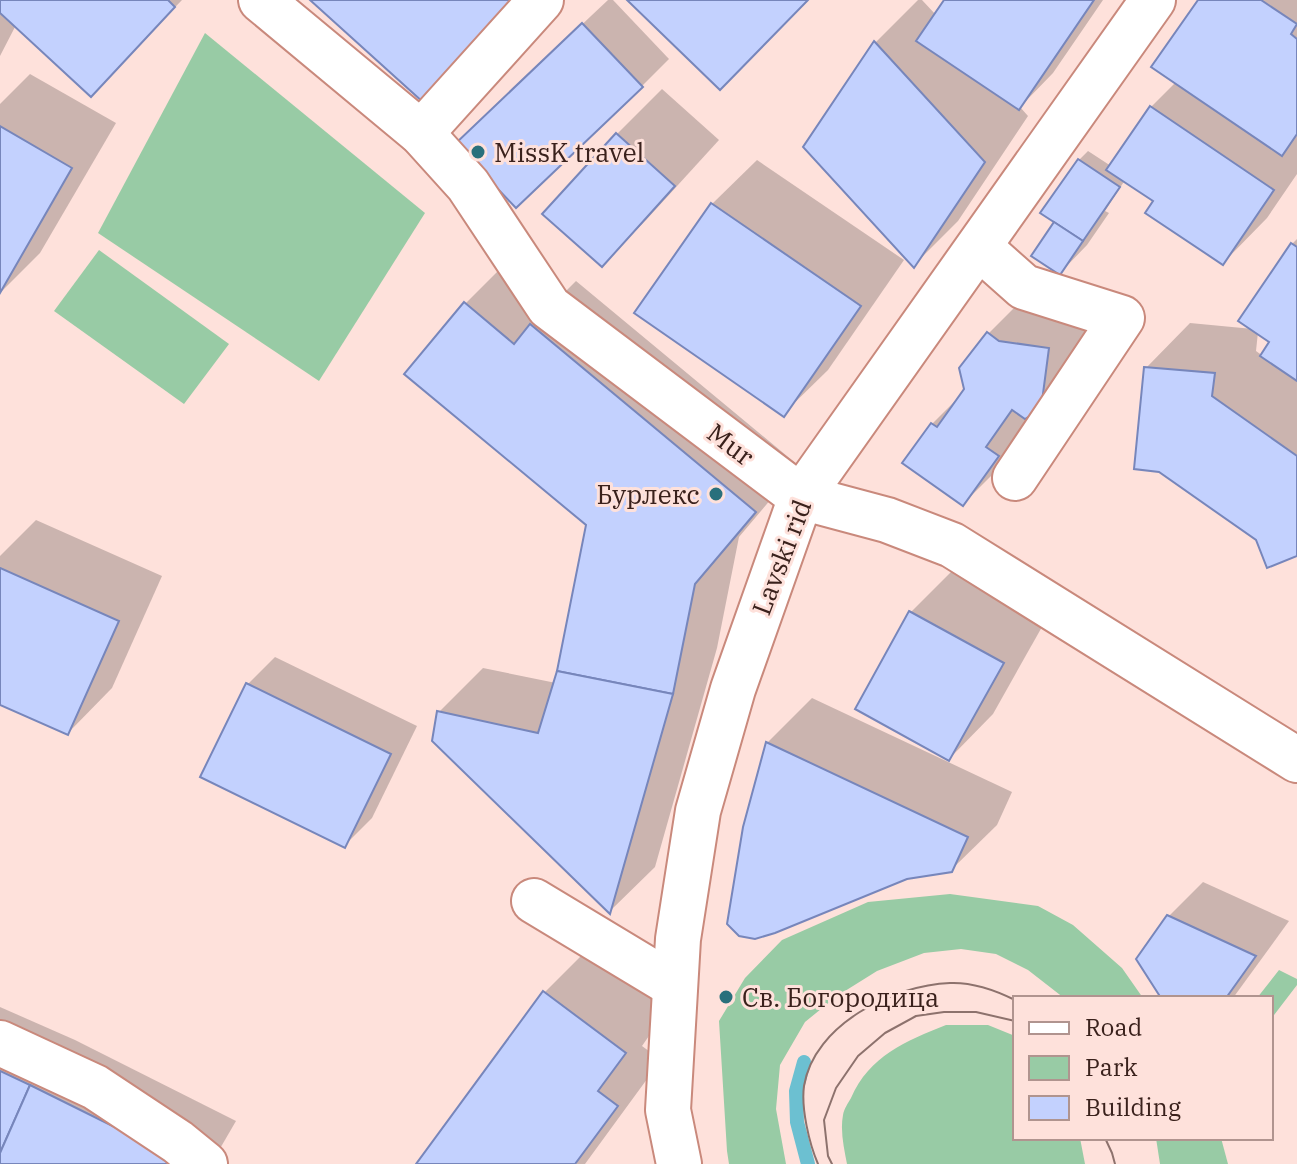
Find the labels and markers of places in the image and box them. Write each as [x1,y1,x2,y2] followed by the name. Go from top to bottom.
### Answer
[494,135,644,169] place label: MissK travel
[469,143,487,161] marker: MissK travel
[597,477,700,511] place label: Бурлекс
[707,485,725,503] marker: Бурлекс
[742,980,939,1014] place label: Св. Богородица
[717,988,735,1006] marker: Св. Богородица

